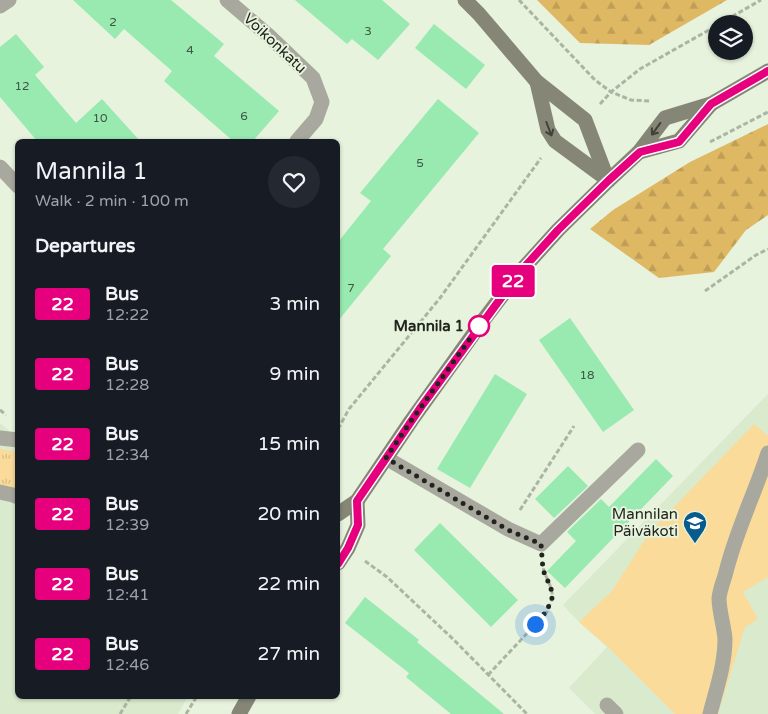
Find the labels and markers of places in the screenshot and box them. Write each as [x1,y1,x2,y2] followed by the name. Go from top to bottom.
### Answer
[468,315,490,337] marker: Mannila 1
[394,317,464,335] place label: Mannila 1
[612,505,678,540] place label: Mannilan Päiväkoti
[682,510,708,544] school or university icon: Mannilan Päiväkoti

